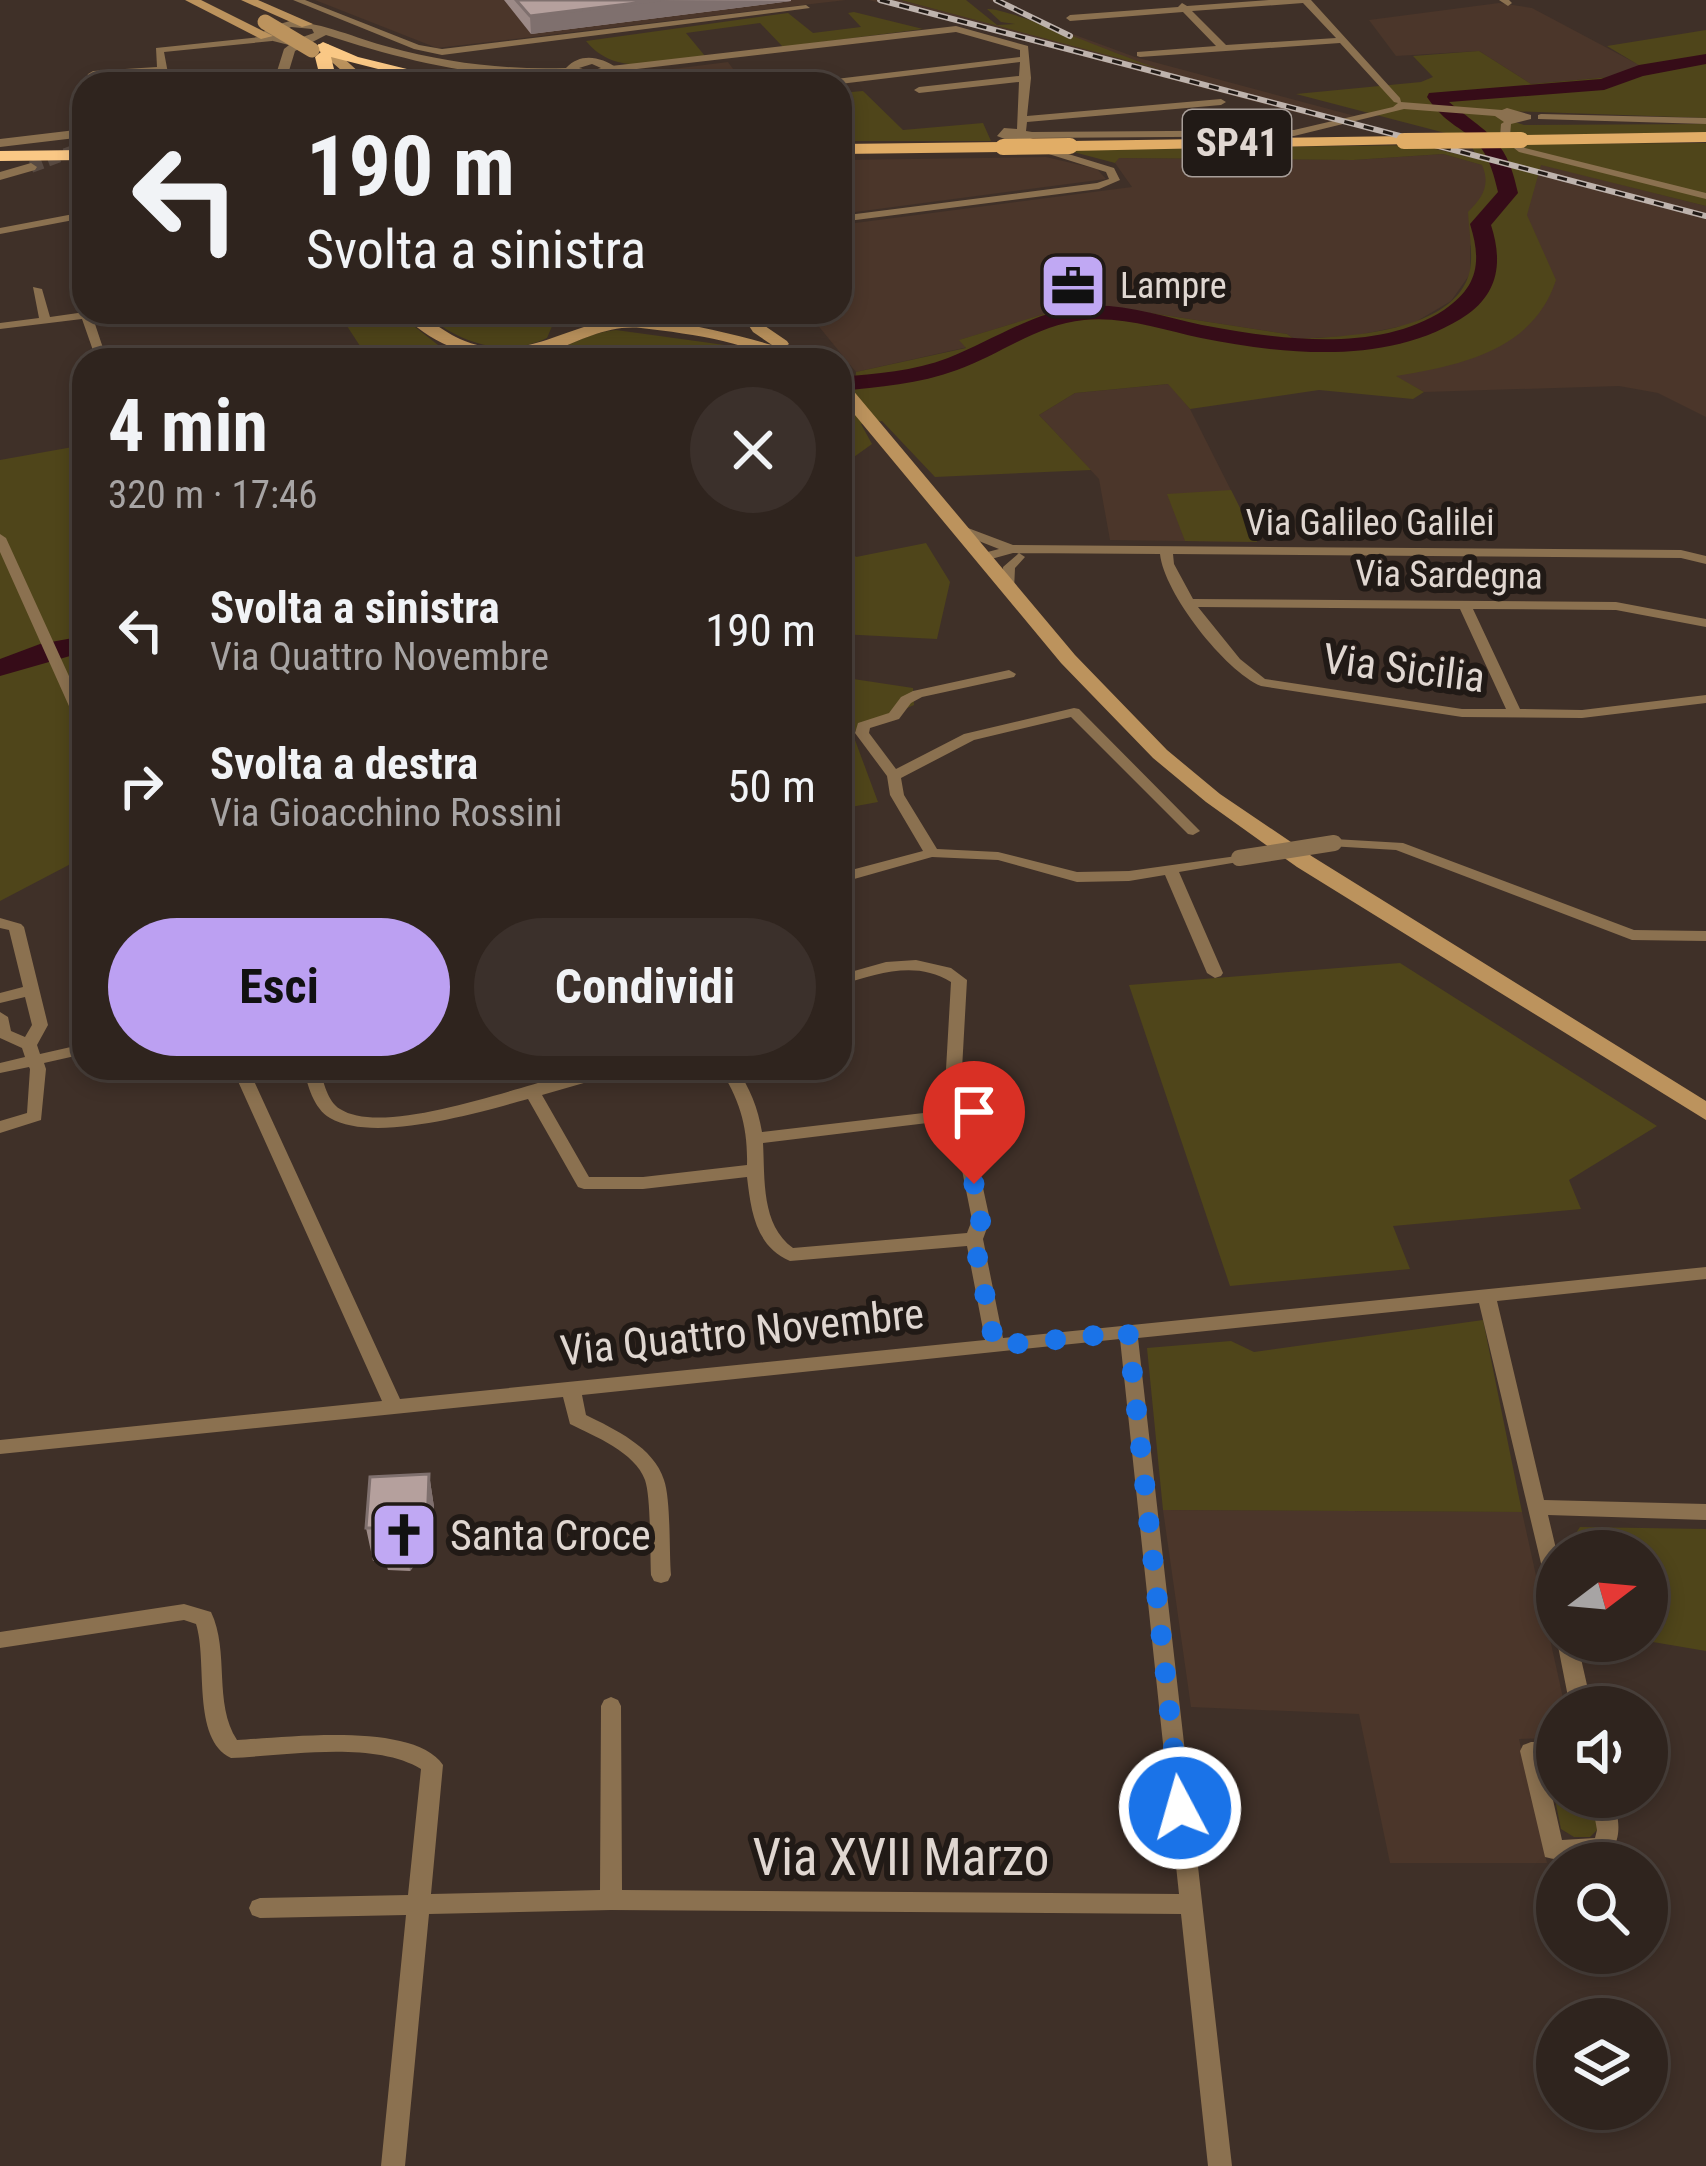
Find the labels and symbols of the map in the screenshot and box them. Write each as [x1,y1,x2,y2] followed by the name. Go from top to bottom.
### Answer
[1183,110,1291,176] road number: SP41
[1038,251,1108,321] office icon: Lampre
[1120,265,1227,307] place label: Lampre
[1246,502,1494,544] street label: Via Galileo Galilei
[1355,552,1543,598] street label: Via Sardegna
[1320,634,1488,702] street label: Via Sicilia
[923,1061,1025,1184] pin
[558,1289,926,1375] street label: Via Quattro Novembre
[369,1500,439,1570] church icon: Santa Croce
[450,1511,651,1560] place label: Santa Croce
[1536,1530,1668,1662] north arrow
[1117,1745,1243,1871] position arrow
[753,1828,1049,1887] street label: Via XVII Marzo

